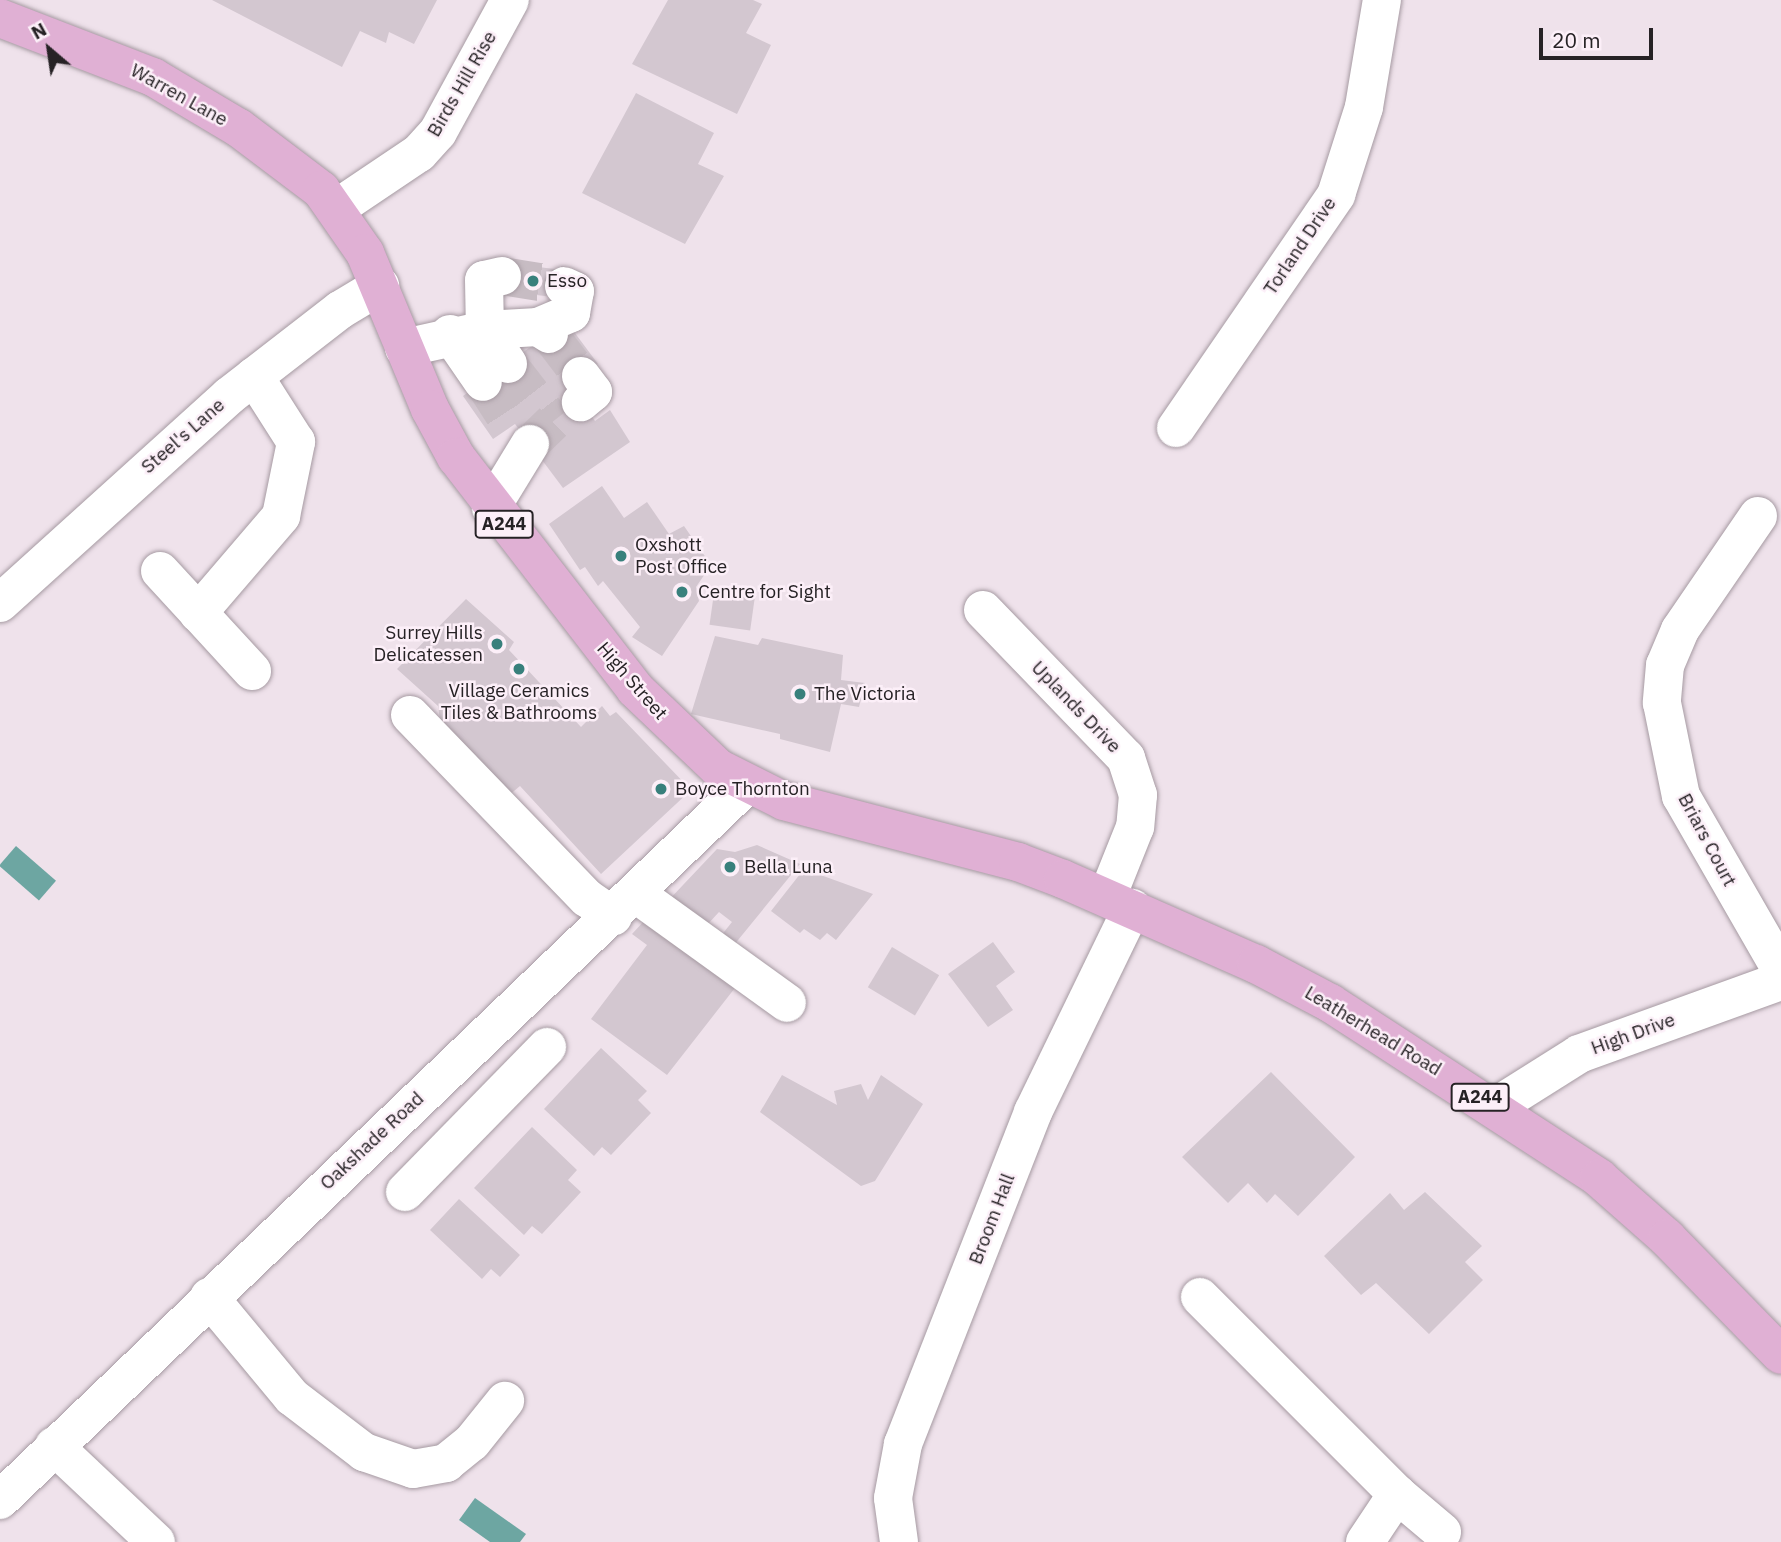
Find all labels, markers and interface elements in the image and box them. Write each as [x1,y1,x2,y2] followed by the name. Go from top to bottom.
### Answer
[14,14,84,84] north arrow
[1543,14,1657,58] scale bar
[27,17,51,44] text: N
[1552,26,1601,54] text: 20 m
[423,27,501,141] street label: Birds Hill Rise
[127,59,231,131] street label: Warren Lane
[1259,193,1341,299] street label: Torland Drive
[547,270,587,292] place label: Esso
[525,273,541,289] marker: Esso
[137,394,229,478] street label: Steel's Lane
[474,510,534,538] road number: A244
[635,534,727,578] place label: Oxshott Post Office
[613,548,629,564] marker: Oxshott Post Office
[698,581,831,603] place label: Centre for Sight
[672,582,692,602] marker: Centre for Sight
[374,622,483,666] place label: Surrey Hills Delicatessen
[489,636,505,652] marker: Surrey Hills Delicatessen
[592,637,672,725] street label: High Street
[1027,656,1125,758] street label: Uplands Drive
[511,661,527,677] marker: Village Ceramics Tiles & Bathrooms
[441,680,597,724] place label: Village Ceramics Tiles & Bathrooms
[814,683,916,705] place label: The Victoria
[792,686,808,702] marker: The Victoria
[675,778,810,800] place label: Boyce Thornton
[653,781,669,797] marker: Boyce Thornton
[1673,790,1741,890] street label: Briars Court
[744,856,833,878] place label: Bella Luna
[722,859,738,875] marker: Bella Luna
[1301,981,1445,1081] street label: Leatherhead Road
[1588,1008,1678,1060] street label: High Drive
[1450,1082,1510,1112] road number: A244
[316,1087,428,1195] street label: Oakshade Road
[964,1170,1020,1268] street label: Broom Hall

